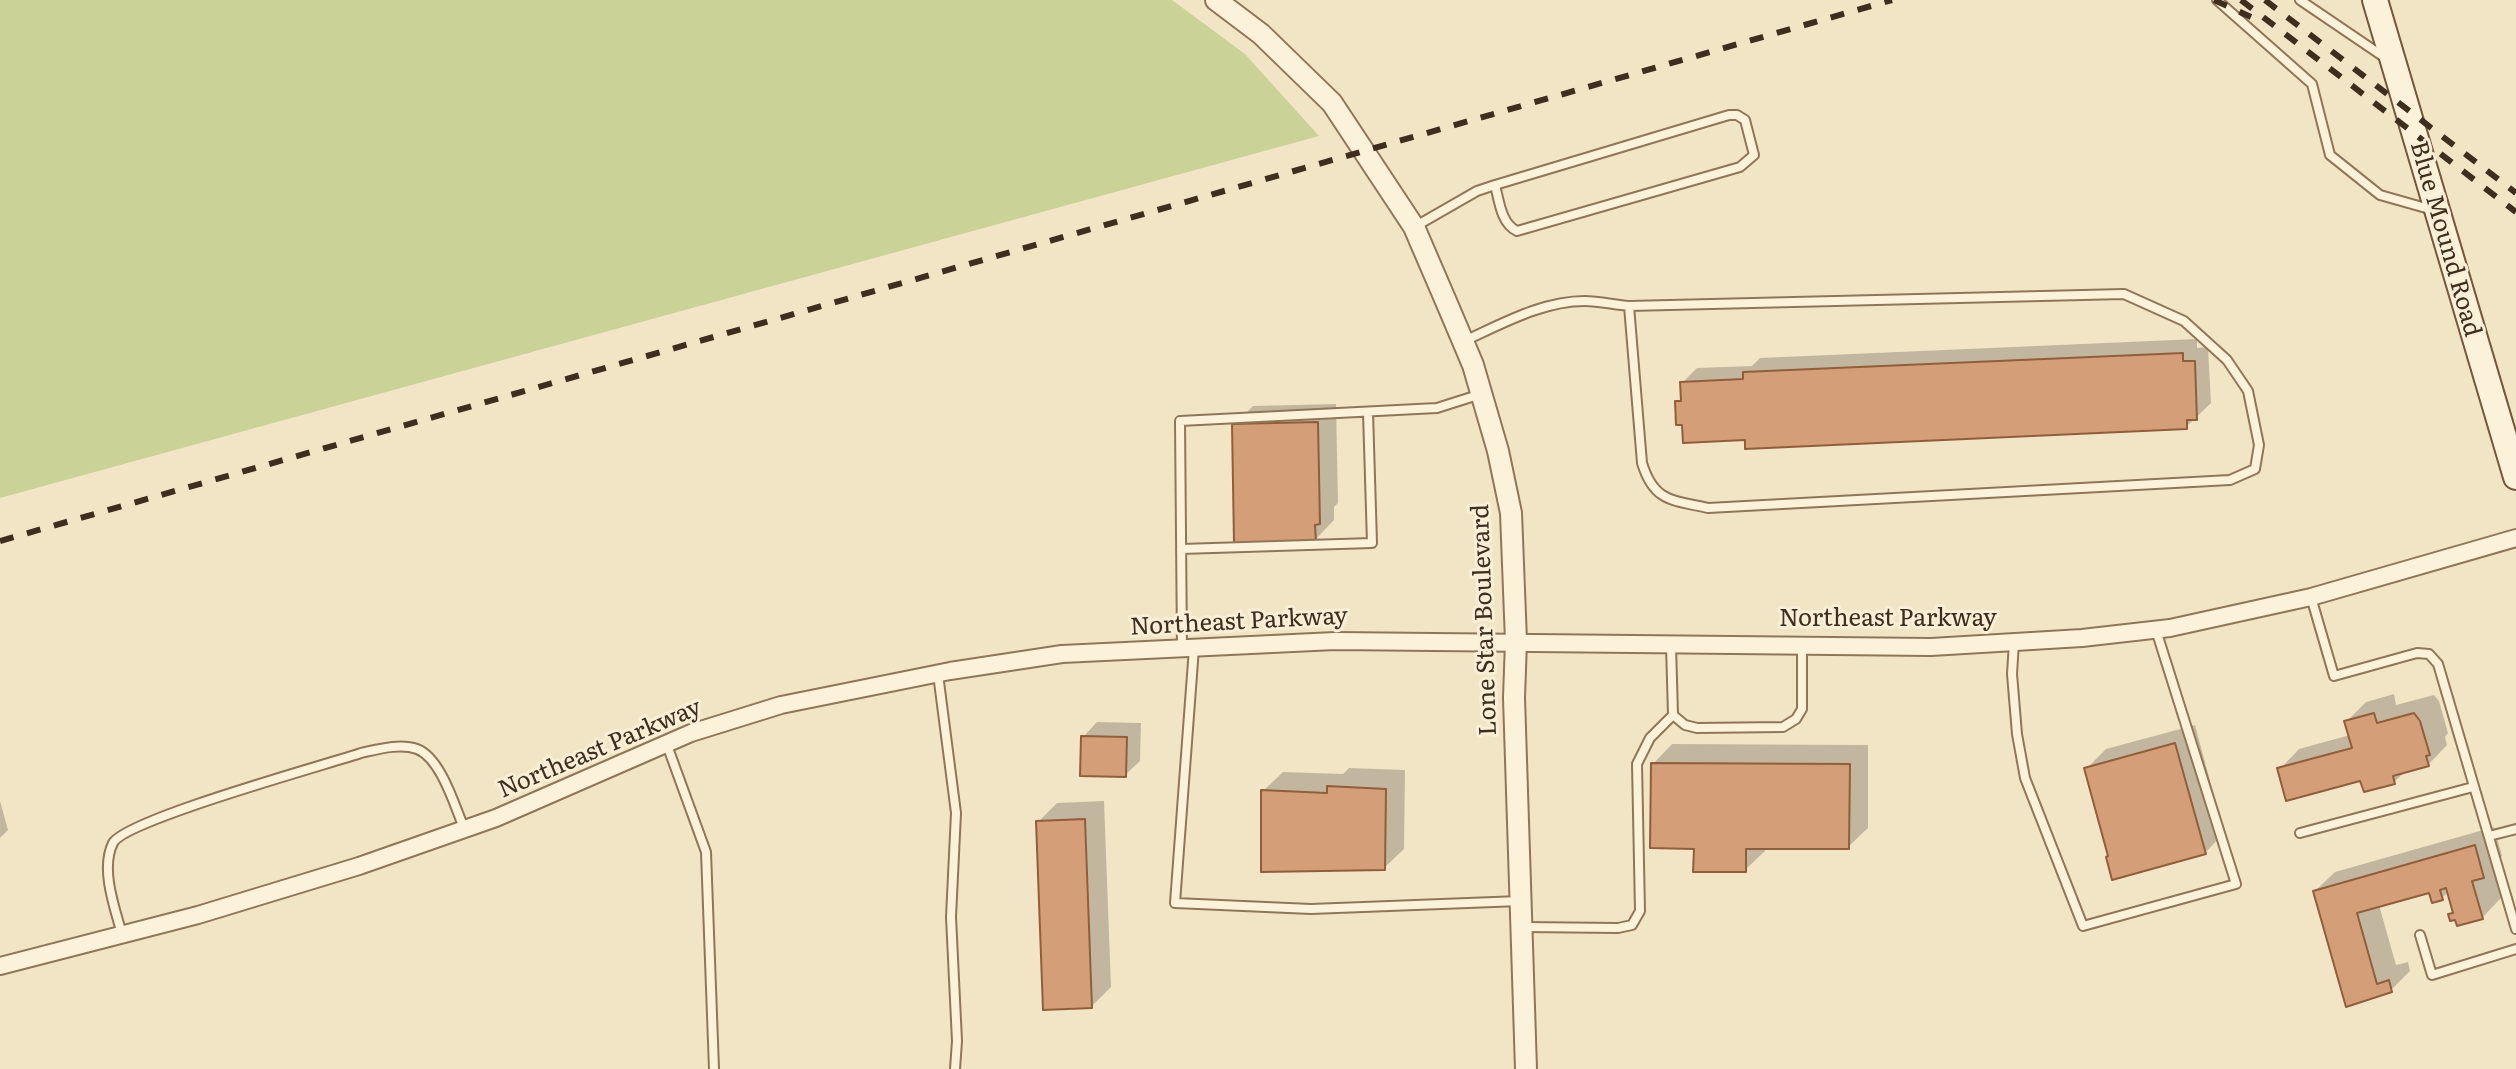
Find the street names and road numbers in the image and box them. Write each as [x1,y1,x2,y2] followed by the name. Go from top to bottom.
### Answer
[2403,138,2487,340] street label: Blue Mound Road
[1467,504,1503,736] street label: Lone Star Boulevard
[1129,602,1349,642] street label: Northeast Parkway
[1779,605,1997,633] street label: Northeast Parkway
[494,693,706,805] street label: Northeast Parkway

